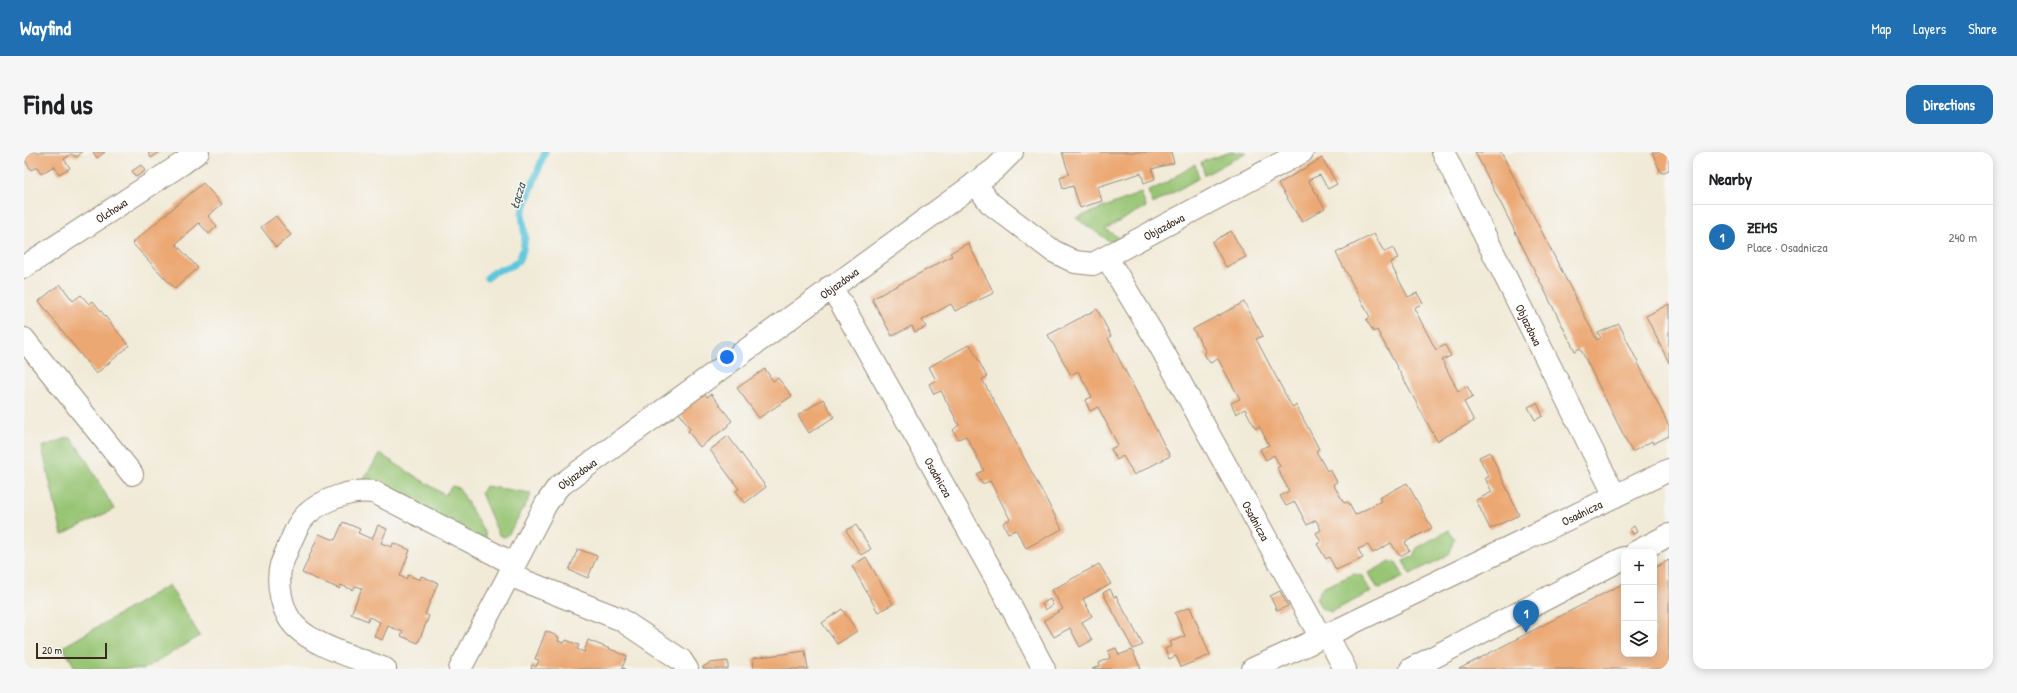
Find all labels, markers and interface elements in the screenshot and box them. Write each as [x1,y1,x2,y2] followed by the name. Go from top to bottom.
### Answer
[20,15,71,41] text: Wayfind
[1871,19,1891,38] text: Map
[1913,19,1946,38] text: Layers
[1968,19,1997,38] text: Share
[24,85,93,123] text: Find us
[1906,85,1993,124] button: Directions
[1709,167,1752,190] text: Nearby
[504,179,530,211] water label: Łącza
[92,193,130,227] street label: Olchowa
[1140,208,1187,244] street label: Objazdowa
[1747,217,1777,238] text: ZEMS
[1720,228,1724,246] text: 1
[1948,228,1977,246] text: 240 m
[1747,238,1828,256] text: Place · Osadnicza
[816,263,862,303] street label: Objazdowa
[1512,301,1547,348] street label: Objazdowa
[717,347,737,367] your location
[554,453,600,493] street label: Objazdowa
[921,454,957,500] street label: Osadnicza
[1558,495,1605,529] street label: Osadnicza
[1238,497,1274,544] street label: Osadnicza
[1621,549,1657,657] map controls
[1621,549,1657,585] button: +
[1621,585,1657,621] button: −
[1513,600,1539,633] pin: 1
[1621,621,1657,657] button: layers
[36,641,107,660] scale bar
[42,643,62,657] text: 20 m

